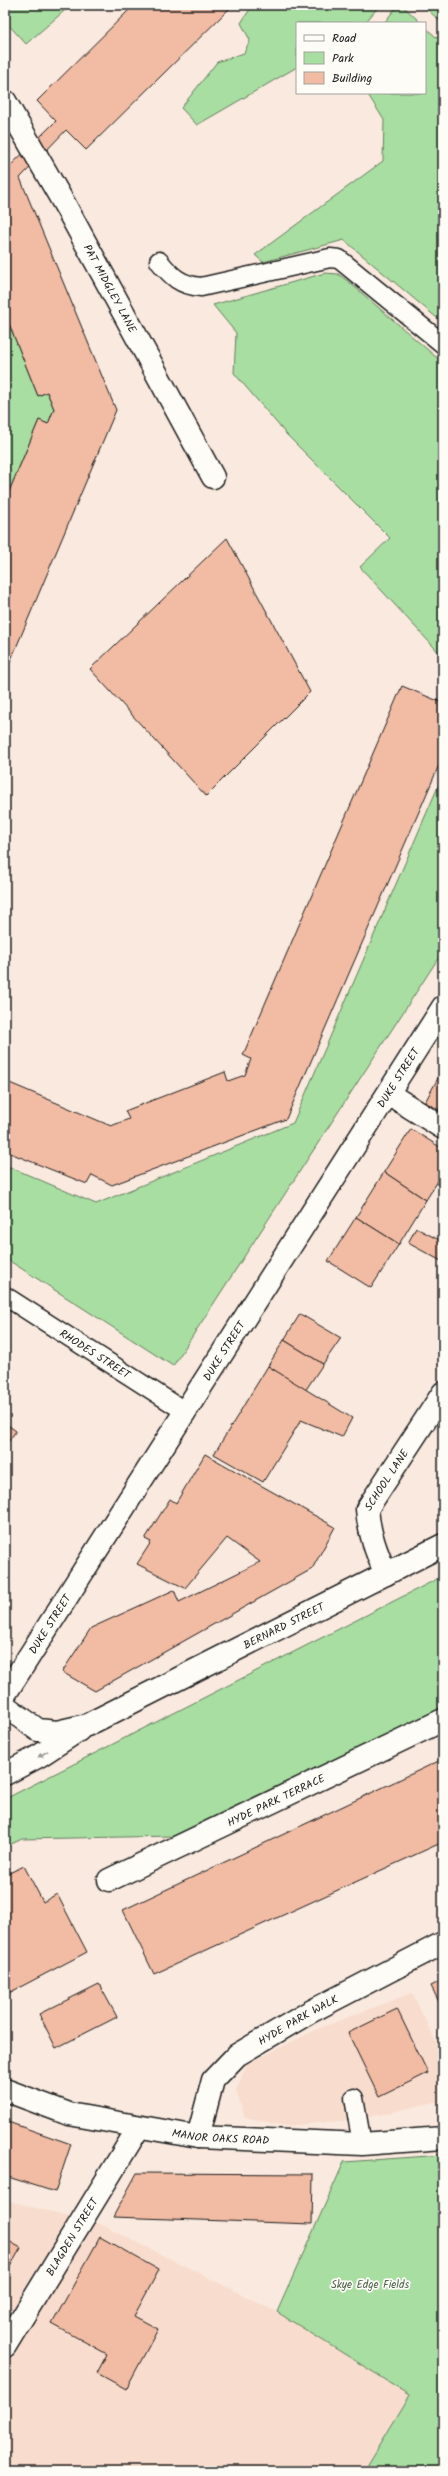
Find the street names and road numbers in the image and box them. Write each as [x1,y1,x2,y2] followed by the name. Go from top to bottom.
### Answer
[78,241,141,337] street label: PAT MIDGLEY LANE
[373,1044,425,1112] street label: DUKE STREET
[199,1317,251,1385] street label: DUKE STREET
[55,1325,135,1385] street label: RHODES STREET
[360,1446,414,1515] street label: SCHOOL LANE
[25,1590,77,1658] street label: DUKE STREET
[240,1598,329,1655] street label: BERNARD STREET
[224,1770,329,1832] street label: HYDE PARK TERRACE
[255,1991,342,2051] street label: HYDE PARK WALK
[170,2125,270,2150] street label: MANOR OAKS ROAD
[42,2194,104,2280] street label: BLAGDEN STREET

